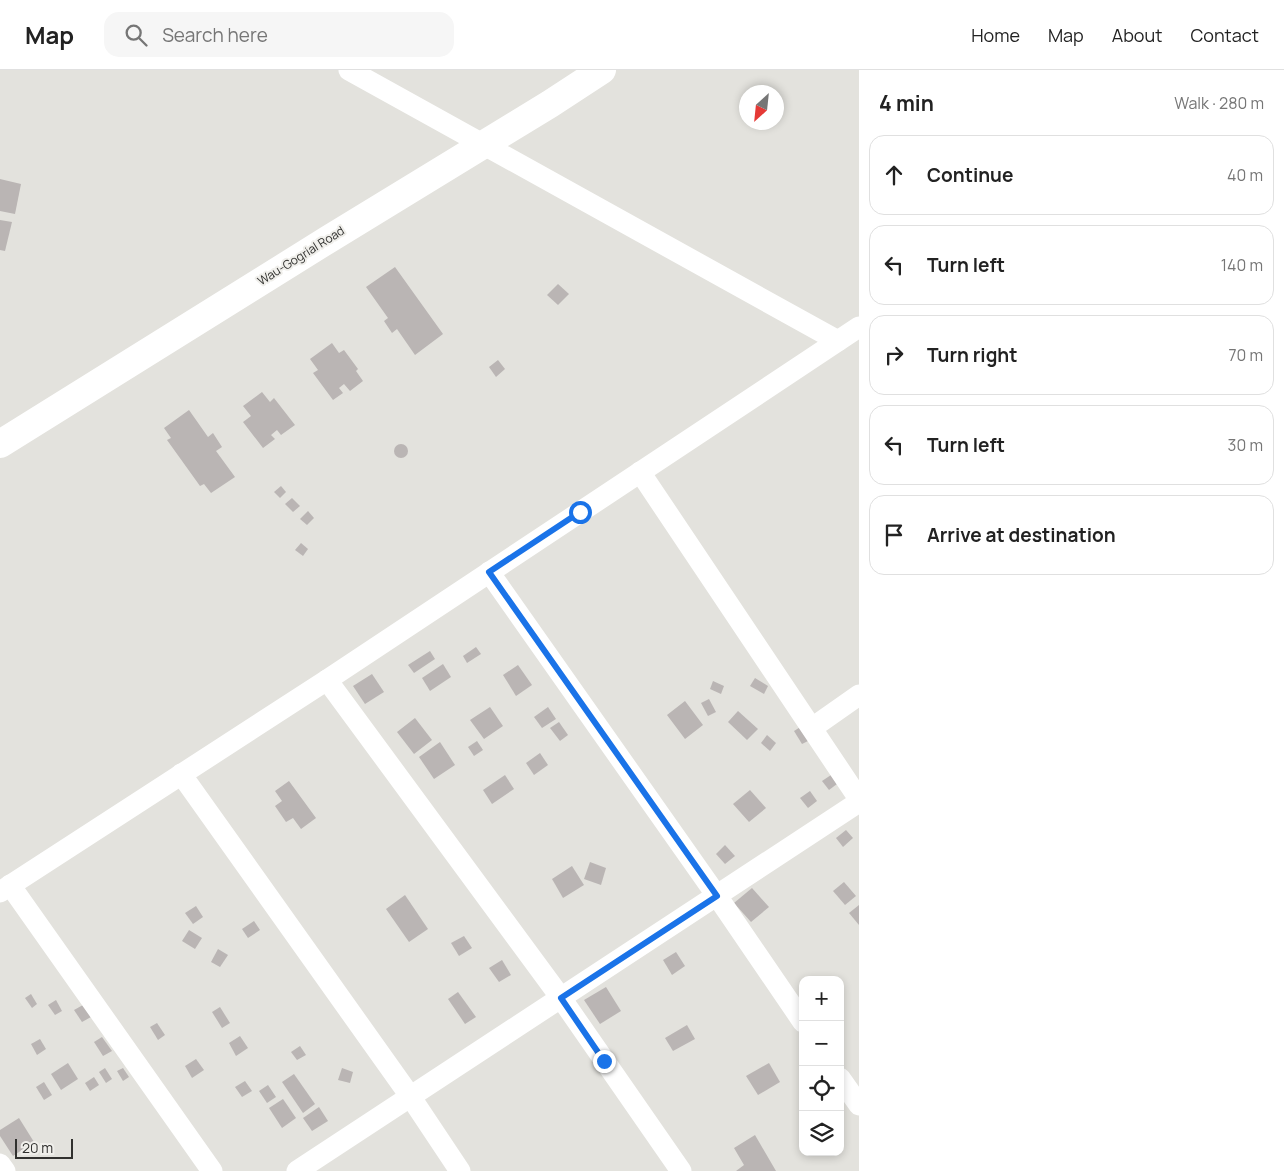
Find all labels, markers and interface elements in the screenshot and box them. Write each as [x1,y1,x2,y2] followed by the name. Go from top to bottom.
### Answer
[104,12,454,57] search box
[25,18,74,51] text: Map
[122,21,150,49] icon: search
[162,22,268,48] text: Search here
[971,23,1020,47] text: Home
[1048,23,1084,47] text: Map
[1112,23,1162,47] text: About
[1190,23,1259,47] text: Contact
[739,85,784,130] north arrow
[879,89,934,117] text: 4 min
[1174,92,1264,114] text: Walk · 280 m
[880,161,908,189] icon: ahead
[927,162,1013,188] text: Continue
[1227,164,1263,186] text: 40 m
[254,222,347,289] street label: Wau-Gogrial Road
[880,251,908,279] icon: left
[927,252,1005,278] text: Turn left
[1221,254,1263,276] text: 140 m
[880,341,908,369] icon: right
[927,342,1017,368] text: Turn right
[1228,344,1263,366] text: 70 m
[880,431,908,459] icon: left
[927,432,1005,458] text: Turn left
[1228,434,1263,456] text: 30 m
[569,501,592,524] route start
[880,521,908,549] icon: arrive
[927,522,1116,548] text: Arrive at destination
[799,976,844,1156] map controls
[799,976,844,1021] button: +
[799,1021,844,1066] button: −
[593,1050,616,1073] route end
[799,1066,844,1111] button: locate
[799,1111,844,1156] button: layers
[15,1136,72,1159] scale bar
[22,1138,53,1157] text: 20 m

